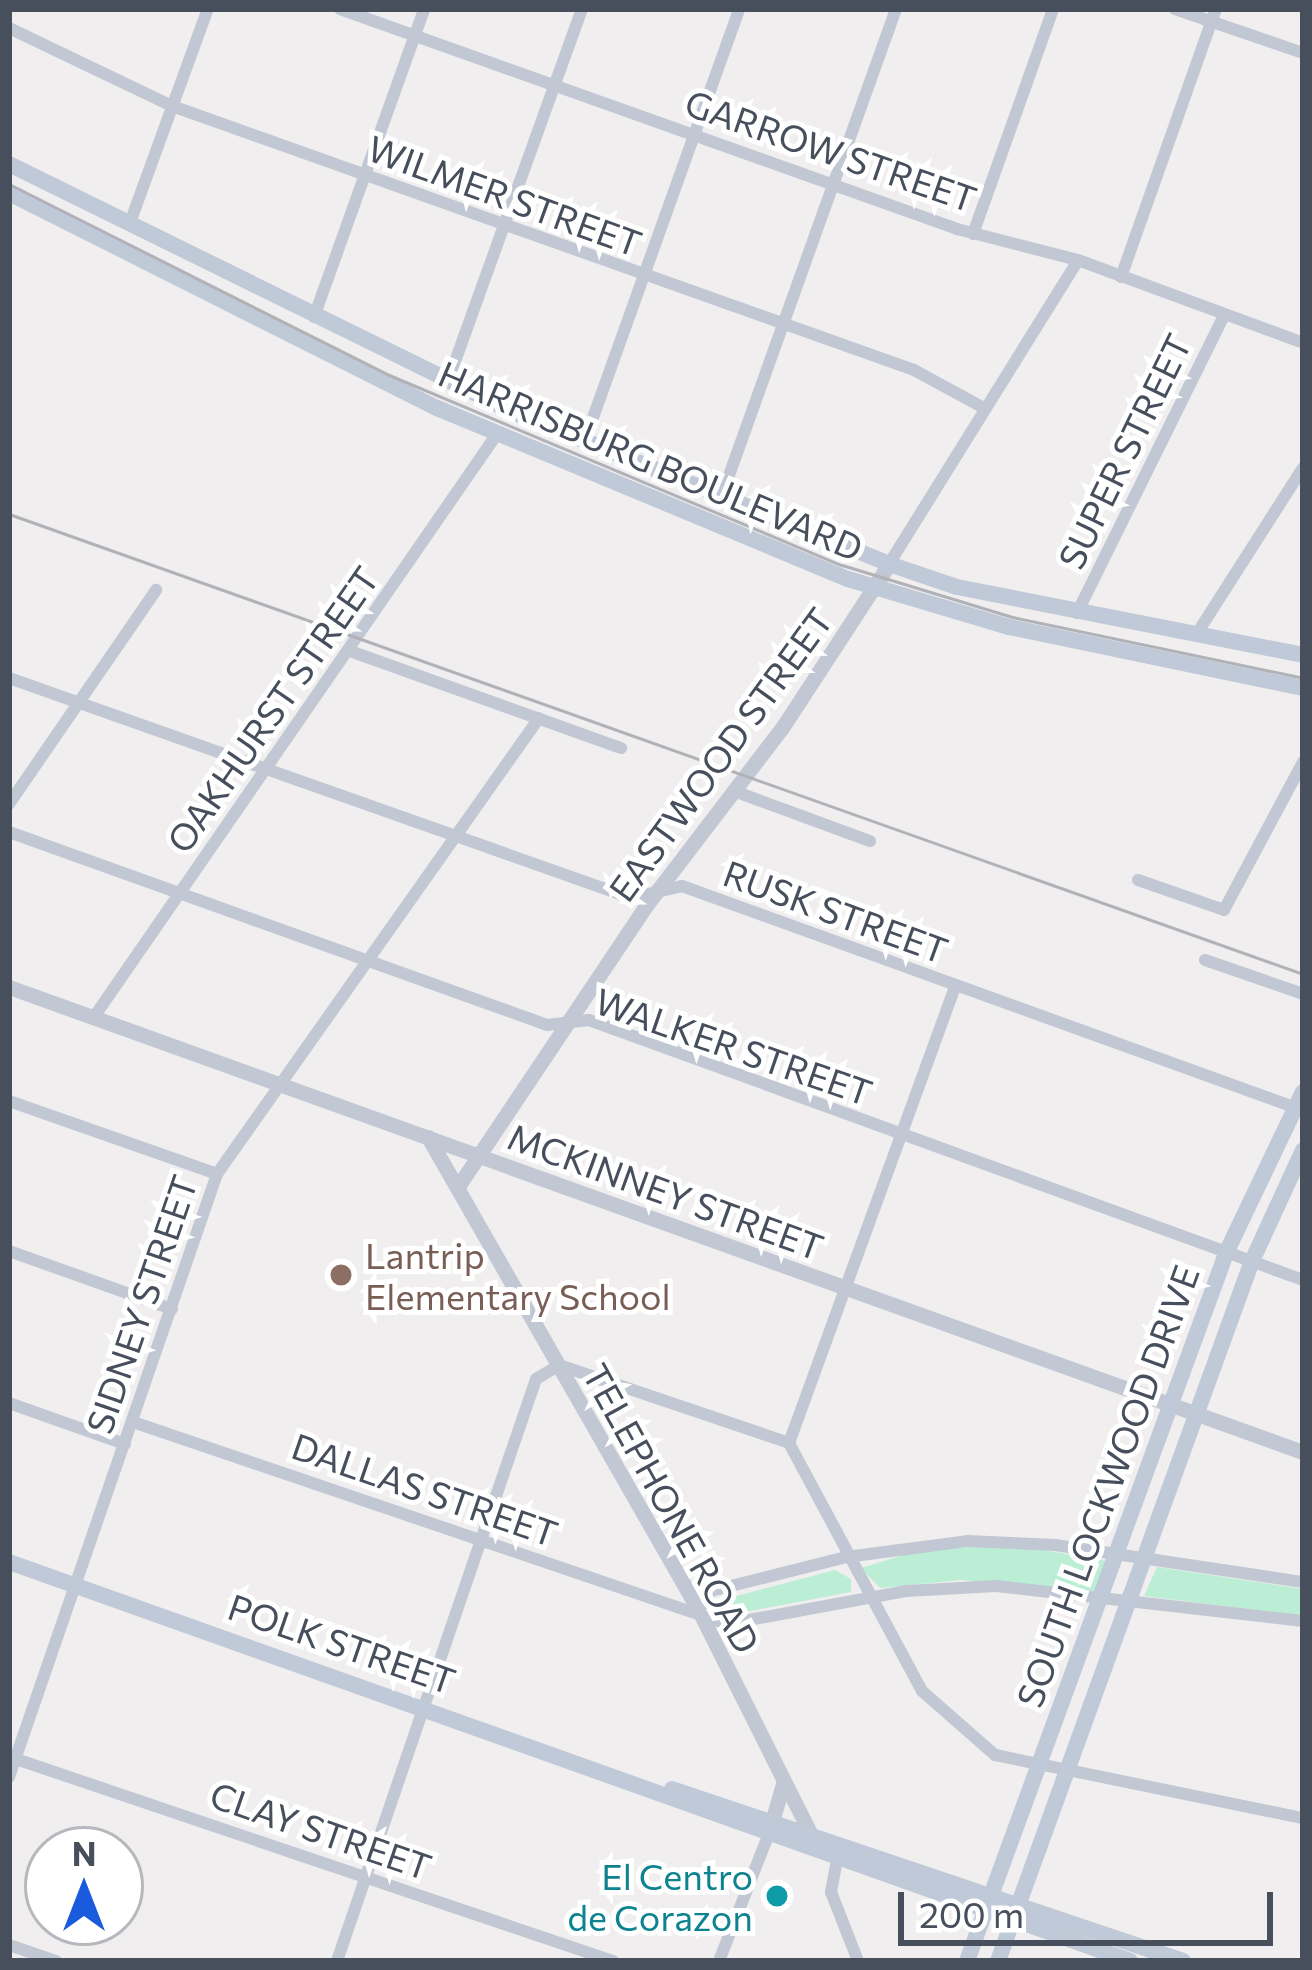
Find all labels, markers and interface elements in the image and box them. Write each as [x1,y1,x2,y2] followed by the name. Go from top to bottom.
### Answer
[680,80,982,220] street label: GARROW STREET
[362,125,648,265] street label: WILMER STREET
[1048,326,1200,576] street label: SUPER STREET
[433,351,869,569] street label: HARRISBURG BOULEVARD
[157,558,387,860] street label: OAKHURST STREET
[599,599,841,909] street label: EASTWOOD STREET
[718,850,954,972] street label: RUSK STREET
[590,978,878,1114] street label: WALKER STREET
[502,1114,830,1268] street label: MCKINNEY STREET
[77,1169,205,1439] street label: SIDNEY STREET
[365,1232,671,1317] place label: Lantrip Elementary School
[1007,1259,1207,1713] street label: SOUTH LOCKWOOD DRIVE
[328,1262,354,1288] marker: Lantrip Elementary School
[575,1356,769,1660] street label: TELEPHONE ROAD
[287,1423,563,1555] street label: DALLAS STREET
[223,1584,461,1702] street label: POLK STREET
[205,1772,437,1888] street label: CLAY STREET
[24,1826,144,1946] north arrow
[72,1832,96,1873] text: N
[567,1853,753,1938] place label: El Centro de Corazon
[904,1868,1279,1942] scale bar
[764,1883,790,1909] marker: El Centro de Corazon
[919,1891,1024,1935] text: 200 m

